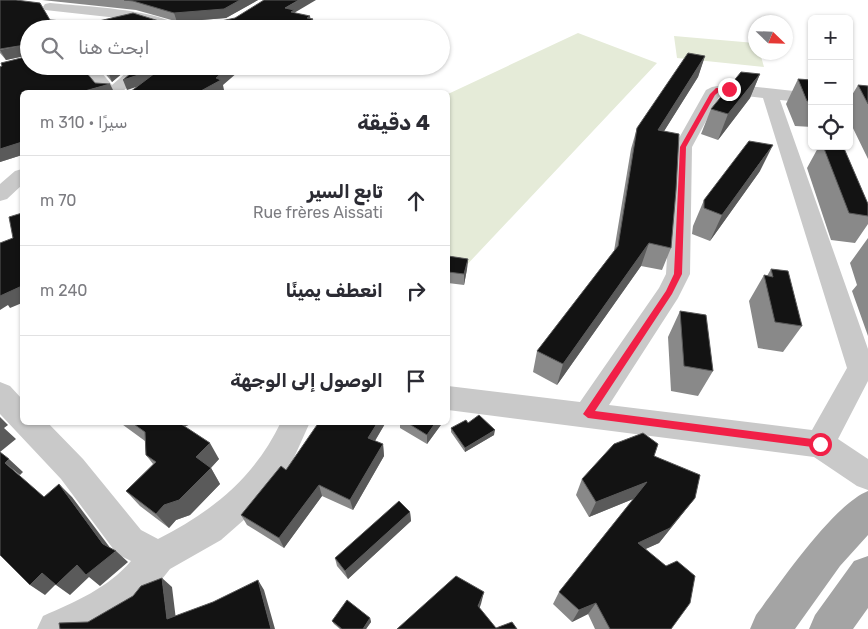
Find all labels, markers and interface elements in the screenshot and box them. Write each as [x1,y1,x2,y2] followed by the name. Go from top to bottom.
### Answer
[748,15,793,60] north arrow
[808,15,853,150] map controls
[808,15,853,60] button: +
[20,20,450,75] search box
[38,34,66,62] icon: search
[78,36,150,59] text: ابحث هنا
[808,60,853,105] button: −
[718,78,741,101] route end
[808,105,853,150] button: locate
[357,110,430,135] text: 4 دقيقة
[40,113,127,132] text: سيرًا · 310 m
[307,180,383,203] text: تابع السير
[402,187,430,215] icon: ahead
[40,191,77,210] text: 70 m
[253,203,383,222] text: Rue frères Aissati
[402,277,430,305] icon: right
[286,279,383,302] text: انعطف يمينًا
[40,281,88,300] text: 240 m
[402,367,430,395] icon: arrive
[230,369,383,392] text: الوصول إلى الوجهة
[809,433,832,456] route start

